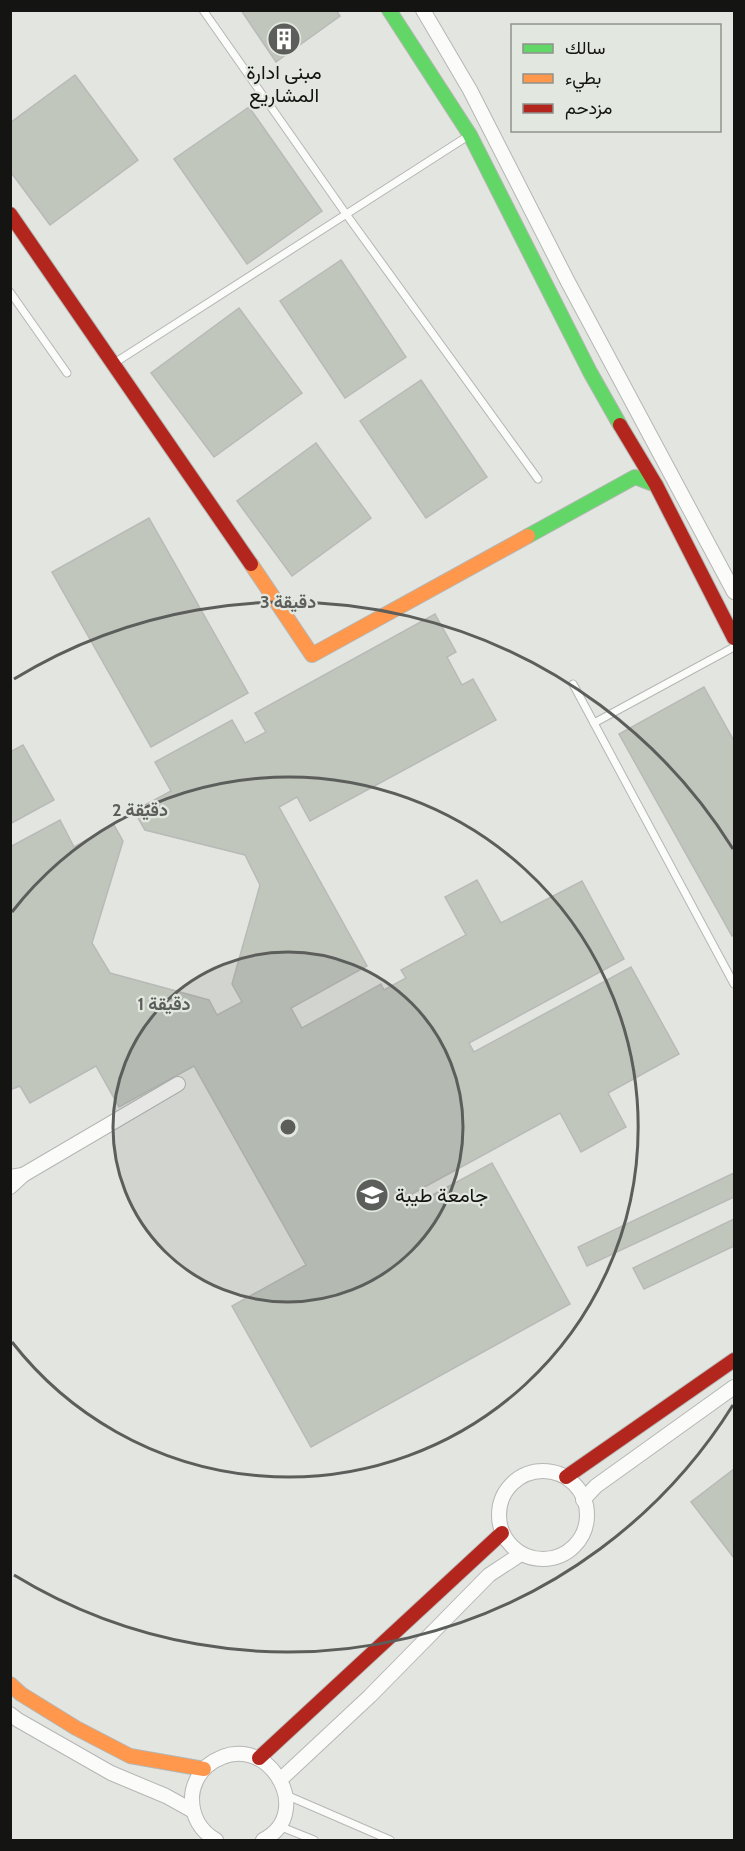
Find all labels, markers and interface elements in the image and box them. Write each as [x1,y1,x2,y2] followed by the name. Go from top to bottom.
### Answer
[266,21,302,57] building icon: مبنى ادارة المشاريع
[511,24,721,132] legend
[565,37,605,59] text: سالك
[246,60,322,109] place label: مبنى ادارة المشاريع
[565,67,601,93] text: بطيء
[565,97,612,120] text: مزدحم
[260,591,316,613] text: 3 دقيقة
[112,799,168,821] text: 2 دقيقة
[137,993,191,1015] text: 1 دقيقة
[278,1117,298,1137] centre of rings
[354,1177,390,1213] school or university icon: جامعة طيبة
[395,1183,488,1207] place label: جامعة طيبة

